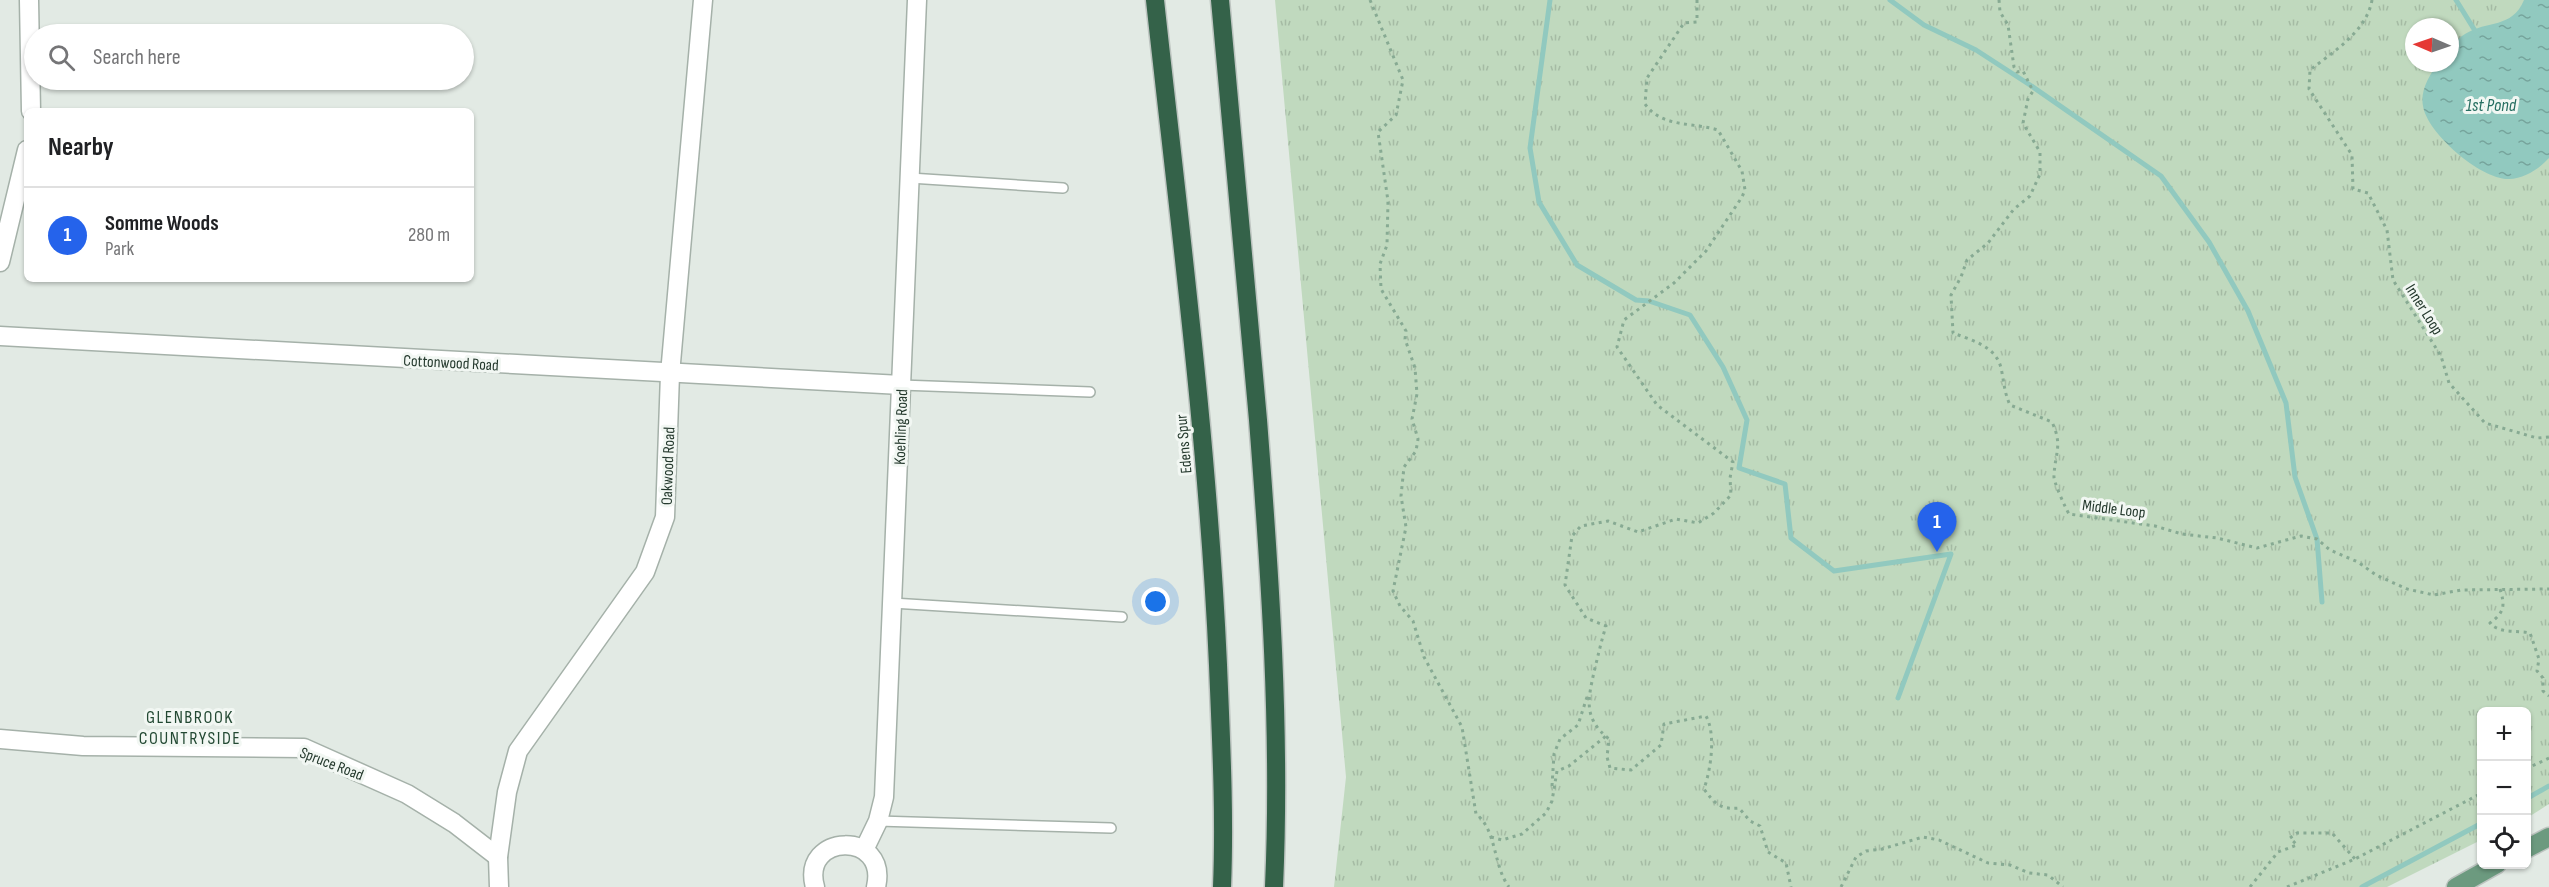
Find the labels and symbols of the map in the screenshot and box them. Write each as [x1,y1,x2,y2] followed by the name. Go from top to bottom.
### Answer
[2405,18,2459,72] north arrow
[2466,95,2517,116] water label: 1st Pond
[2401,281,2447,339] street label: Inner Loop
[403,352,499,375] street label: Cottonwood Road
[891,389,912,465] street label: Koehling Road
[1172,413,1197,474] street label: Edens Spur
[658,427,679,505] street label: Oakwood Road
[2081,496,2146,523] street label: Middle Loop
[1918,502,1956,552] pin: 1
[1141,587,1170,616] your location
[139,707,241,749] district label: GLENBROOK COUNTRYSIDE
[297,744,366,785] street label: Spruce Road

